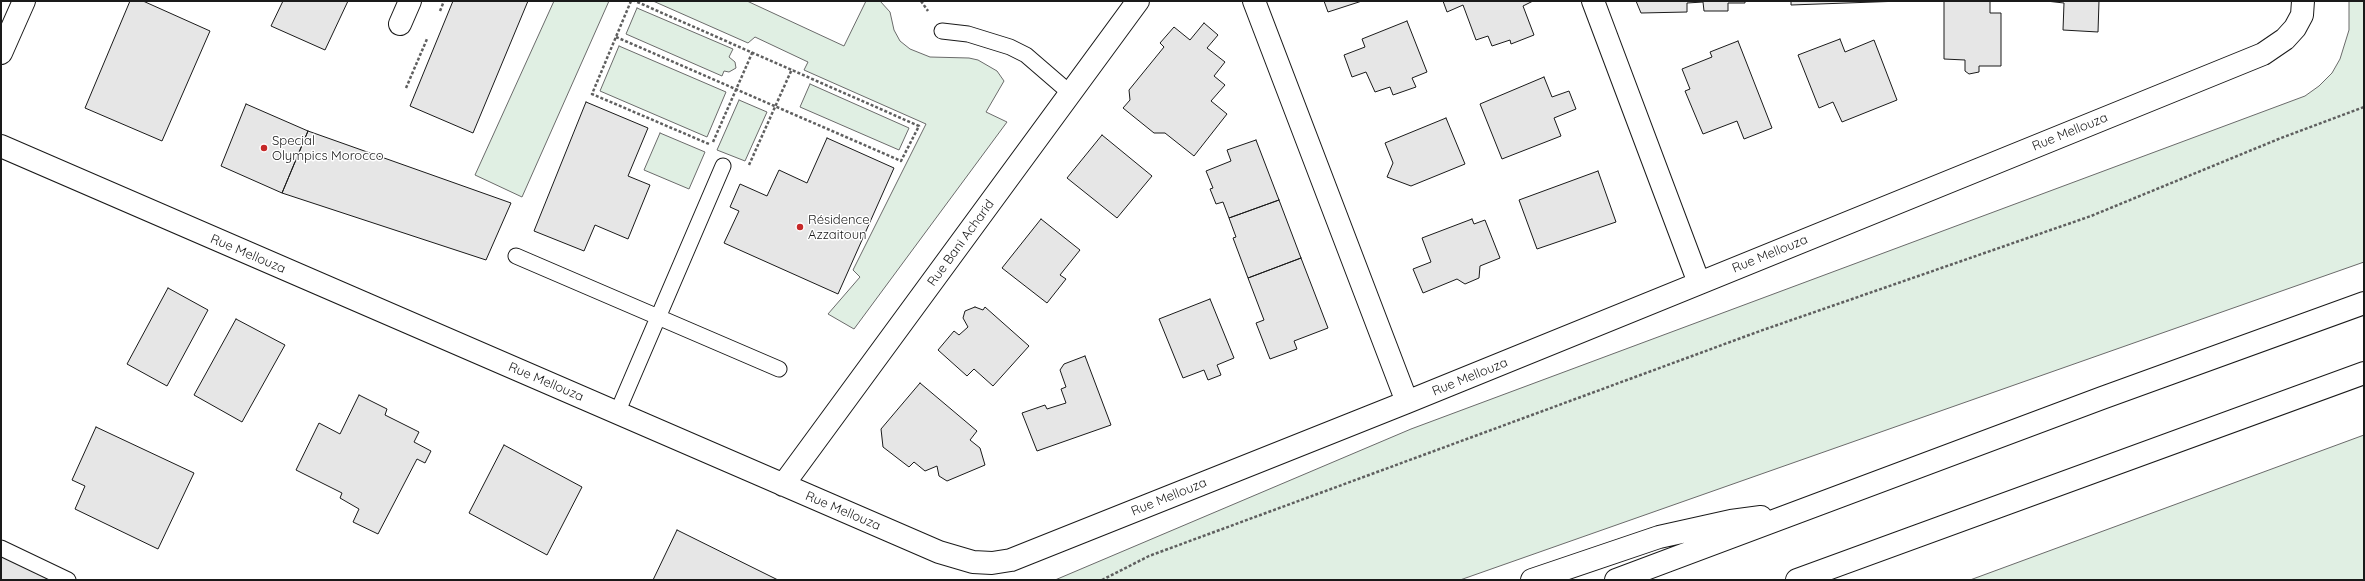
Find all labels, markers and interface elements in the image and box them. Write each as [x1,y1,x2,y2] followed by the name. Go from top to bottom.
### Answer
[2030,110,2110,154] street label: Rue Mellouza
[272,133,384,164] place label: Special Olympics Morocco
[259,143,269,153] marker: Special Olympics Morocco
[924,197,998,289] street label: Rue Bani Acharid
[808,212,870,243] place label: Résidence Azzaitoun
[795,222,805,232] marker: Résidence Azzaitoun
[208,231,288,277] street label: Rue Mellouza
[1730,232,1810,276] street label: Rue Mellouza
[1430,355,1510,399] street label: Rue Mellouza
[506,359,586,405] street label: Rue Mellouza
[1129,475,1209,519] street label: Rue Mellouza
[803,488,883,534] street label: Rue Mellouza

